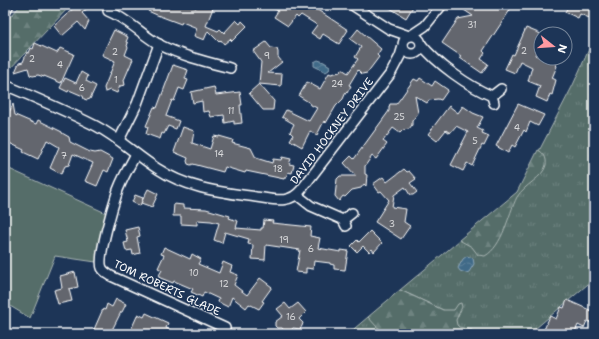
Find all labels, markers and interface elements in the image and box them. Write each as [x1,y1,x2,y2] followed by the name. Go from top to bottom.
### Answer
[467,19,477,31] house number: 31
[533,26,573,66] north arrow
[554,42,571,55] text: N
[521,45,527,57] house number: 2
[112,46,118,58] house number: 2
[264,50,270,62] house number: 9
[29,53,35,65] house number: 2
[57,59,63,71] house number: 4
[114,74,118,86] house number: 1
[287,75,377,187] street label: DAVID HOCKNEY DRIVE
[331,78,343,90] house number: 24
[79,82,85,94] house number: 6
[227,105,235,117] house number: 11
[393,111,405,123] house number: 25
[514,122,520,134] house number: 4
[472,135,478,147] house number: 5
[214,148,224,160] house number: 14
[61,150,67,162] house number: 7
[273,163,283,175] house number: 18
[389,218,395,230] house number: 3
[279,234,289,246] house number: 19
[308,243,314,255] house number: 6
[111,257,223,319] street label: TOM ROBERTS GLADE
[189,267,199,279] house number: 10
[219,278,229,290] house number: 12
[286,311,296,323] house number: 16

